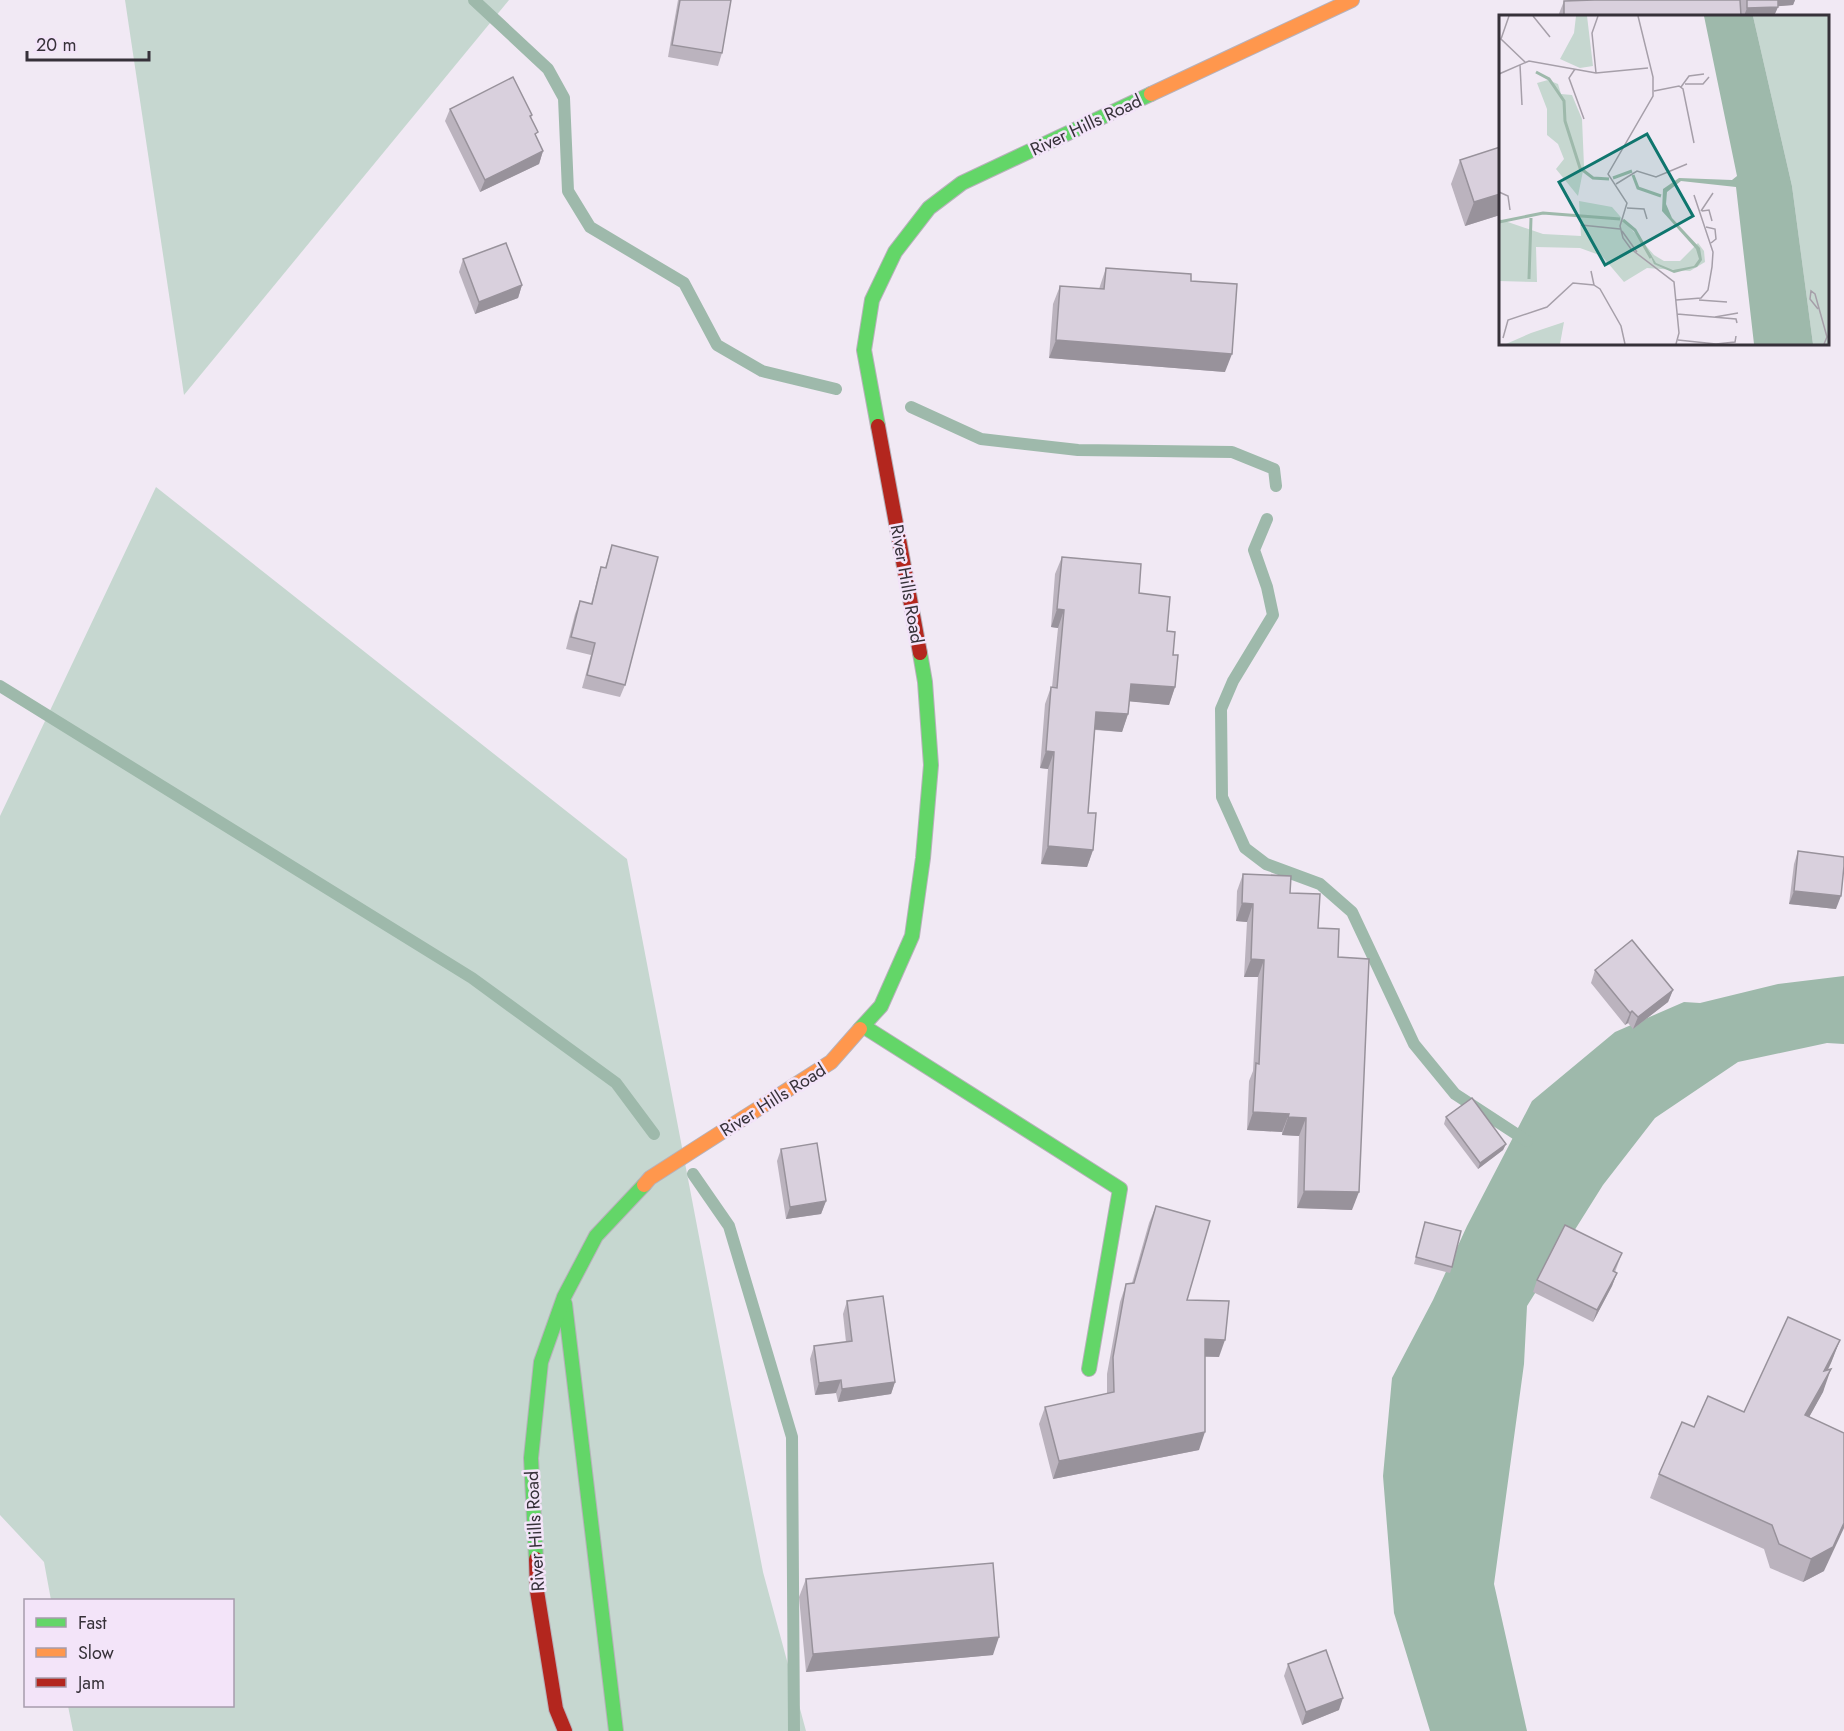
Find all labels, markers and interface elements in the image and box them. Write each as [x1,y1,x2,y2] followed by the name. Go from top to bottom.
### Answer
[1499,15,1829,345] inset map
[27,24,148,62] scale bar
[36,32,76,58] text: 20 m
[1026,88,1146,162] street label: River Hills Road
[884,522,930,646] street label: River Hills Road
[715,1057,831,1143] street label: River Hills Road
[519,1470,551,1592] street label: River Hills Road
[24,1599,234,1707] legend
[78,1610,107,1636] text: Fast
[78,1640,115,1666] text: Slow
[76,1670,105,1696] text: Jam

